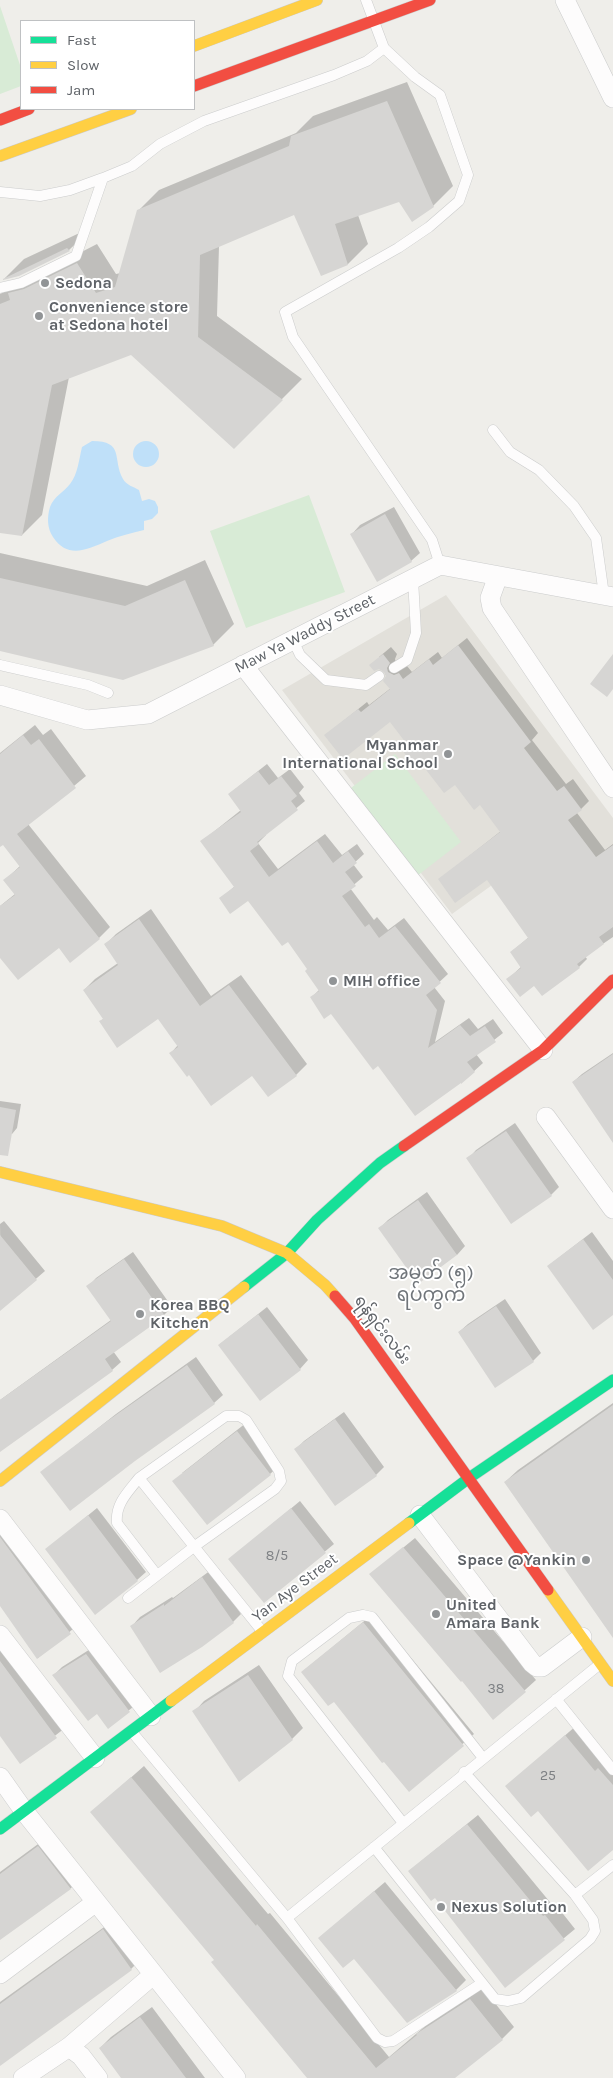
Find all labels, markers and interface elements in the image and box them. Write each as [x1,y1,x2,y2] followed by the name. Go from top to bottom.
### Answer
[20,20,195,110] legend
[67,31,96,49] text: Fast
[67,56,99,74] text: Slow
[67,81,95,99] text: Jam
[55,273,112,293] place label: Sedona
[39,277,51,289] marker: Sedona
[49,297,188,335] place label: Convenience store at Sedona hotel
[33,310,45,322] marker: Convenience store at Sedona hotel
[232,590,378,678] street label: Maw Ya Waddy Street
[282,735,438,773] place label: Myanmar International School
[442,748,454,760] marker: Myanmar International School
[343,971,420,991] place label: MIH office
[327,975,339,987] marker: MIH office
[388,1263,474,1307] district label: အမှတ် (၅) ရပ်ကွက်
[350,1292,414,1368] street label: ရန်ရှင်းလမ်း
[150,1295,229,1333] place label: Korea BBQ Kitchen
[134,1308,146,1320] marker: Korea BBQ Kitchen
[266,1548,288,1564] house number: 8/5
[248,1550,342,1626] street label: Yan Aye Street
[457,1550,576,1570] place label: Space @Yankin
[580,1554,592,1566] marker: Space @Yankin
[446,1595,539,1633] place label: United Amara Bank
[430,1608,442,1620] marker: United Amara Bank
[488,1681,504,1697] house number: 38
[540,1768,556,1784] house number: 25
[451,1897,567,1917] place label: Nexus Solution
[435,1901,447,1913] marker: Nexus Solution

